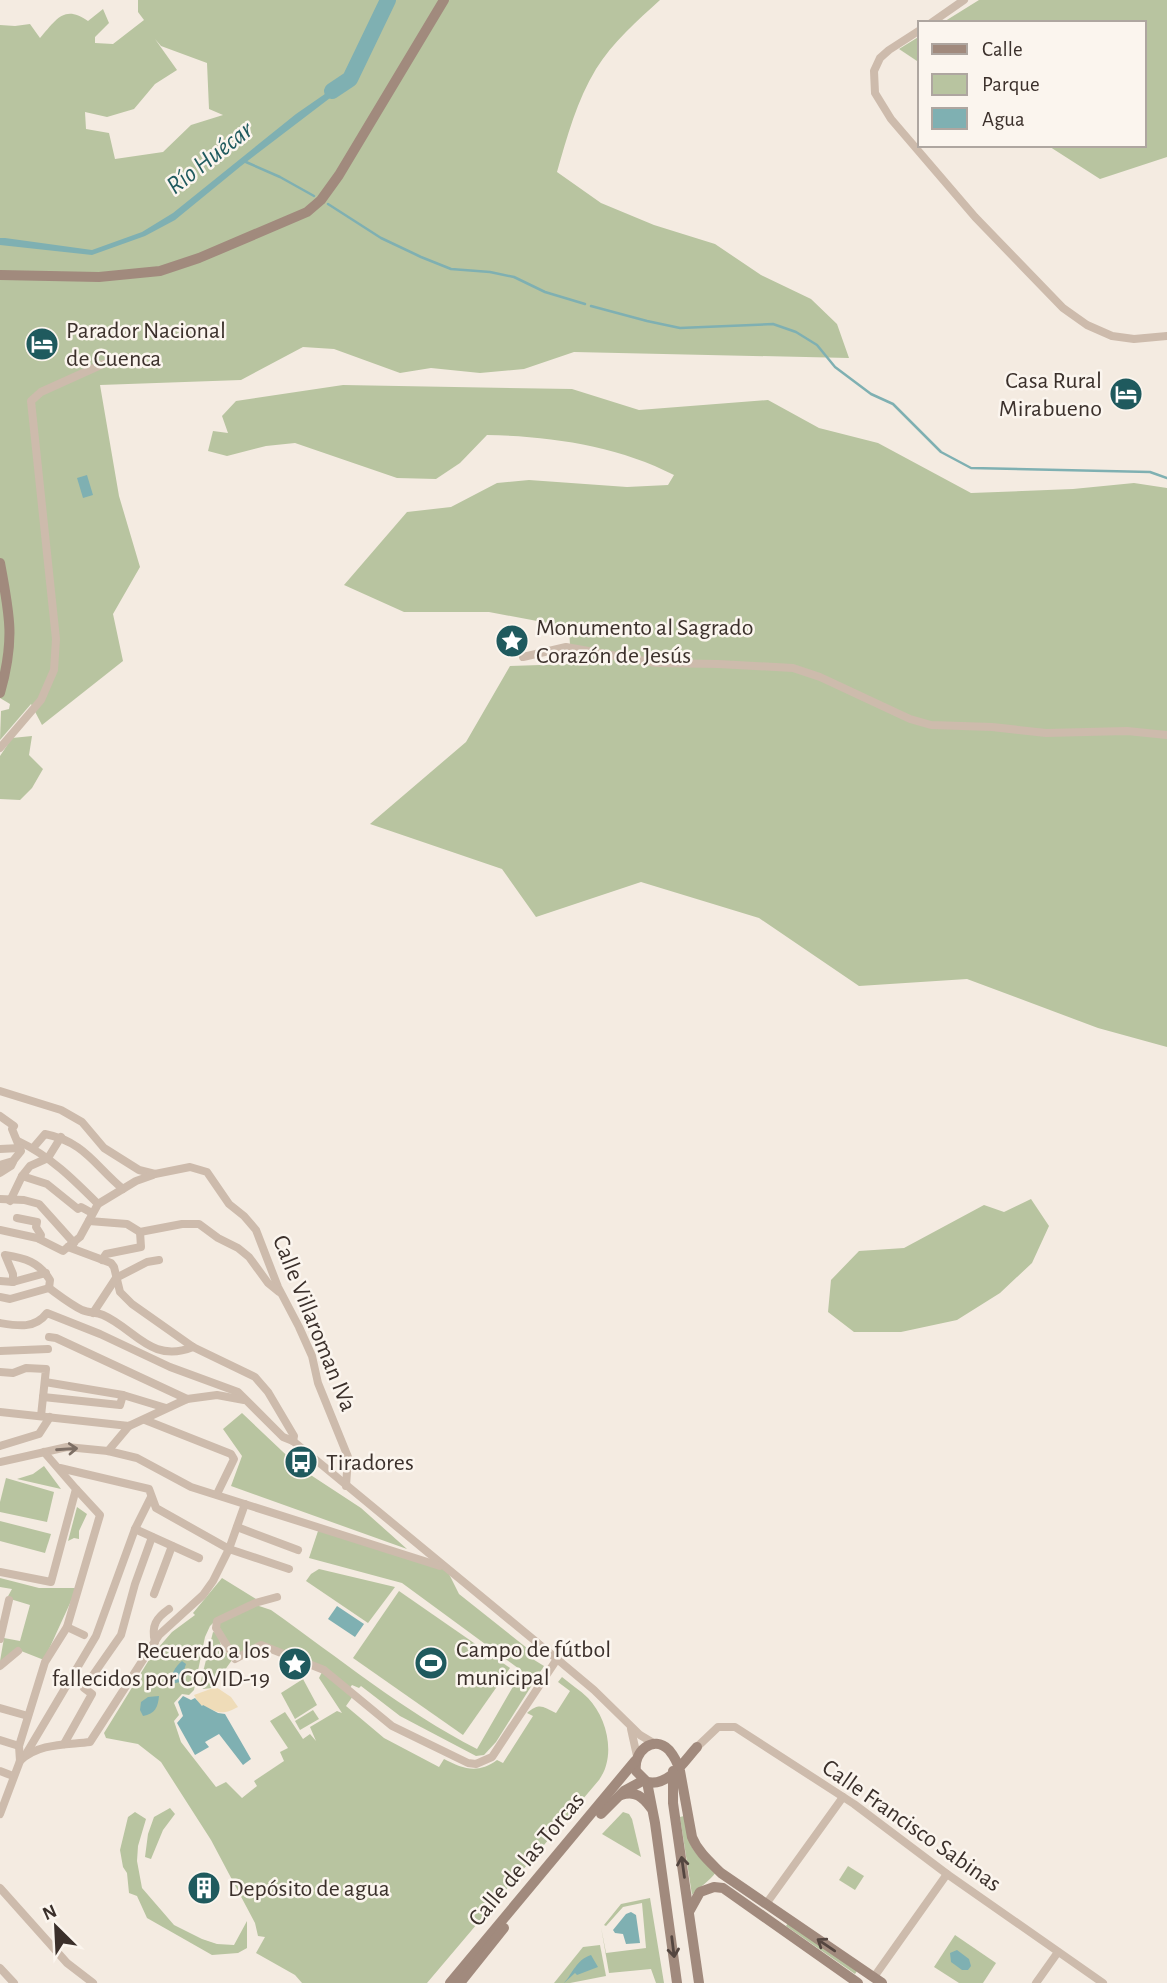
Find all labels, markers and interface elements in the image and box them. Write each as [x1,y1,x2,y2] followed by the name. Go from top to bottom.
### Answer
[918,21,1146,147] legend
[982,39,1023,60] text: Calle
[982,74,1040,95] text: Parque
[982,109,1025,130] text: Agua
[162,115,259,199] water label: Río Huécar
[66,319,226,371] place label: Parador Nacional de Cuenca
[23,325,61,363] hotel icon: Parador Nacional de Cuenca
[999,369,1102,421] place label: Casa Rural Mirabueno
[1107,375,1145,413] hotel icon: Casa Rural Mirabueno
[536,616,754,668] place label: Monumento al Sagrado Corazón de Jesús
[493,622,531,660] place icon: Monumento al Sagrado Corazón de Jesús
[268,1232,360,1415] street label: Calle Villaroman IVa
[55,1442,78,1455] one-way arrow
[282,1443,320,1481] bus stop icon: Tiradores
[326,1451,414,1475] place label: Tiradores
[456,1638,611,1690] place label: Campo de fútbol municipal
[52,1639,270,1691] place label: Recuerdo a los fallecidos por COVID-19
[412,1644,450,1682] sports icon: Campo de fútbol municipal
[276,1645,314,1683] place icon: Recuerdo a los fallecidos por COVID-19
[818,1755,1005,1896] street label: Calle Francisco Sabinas
[464,1788,589,1931] street label: Calle de las Torcas
[676,1856,689,1879] one-way arrow
[185,1869,223,1907] building icon: Depósito de agua
[228,1877,390,1901] place label: Depósito de agua
[21,1892,91,1962] north arrow
[40,1901,60,1924] text: N
[667,1936,680,1958] one-way arrow
[817,1937,836,1952] one-way arrow

